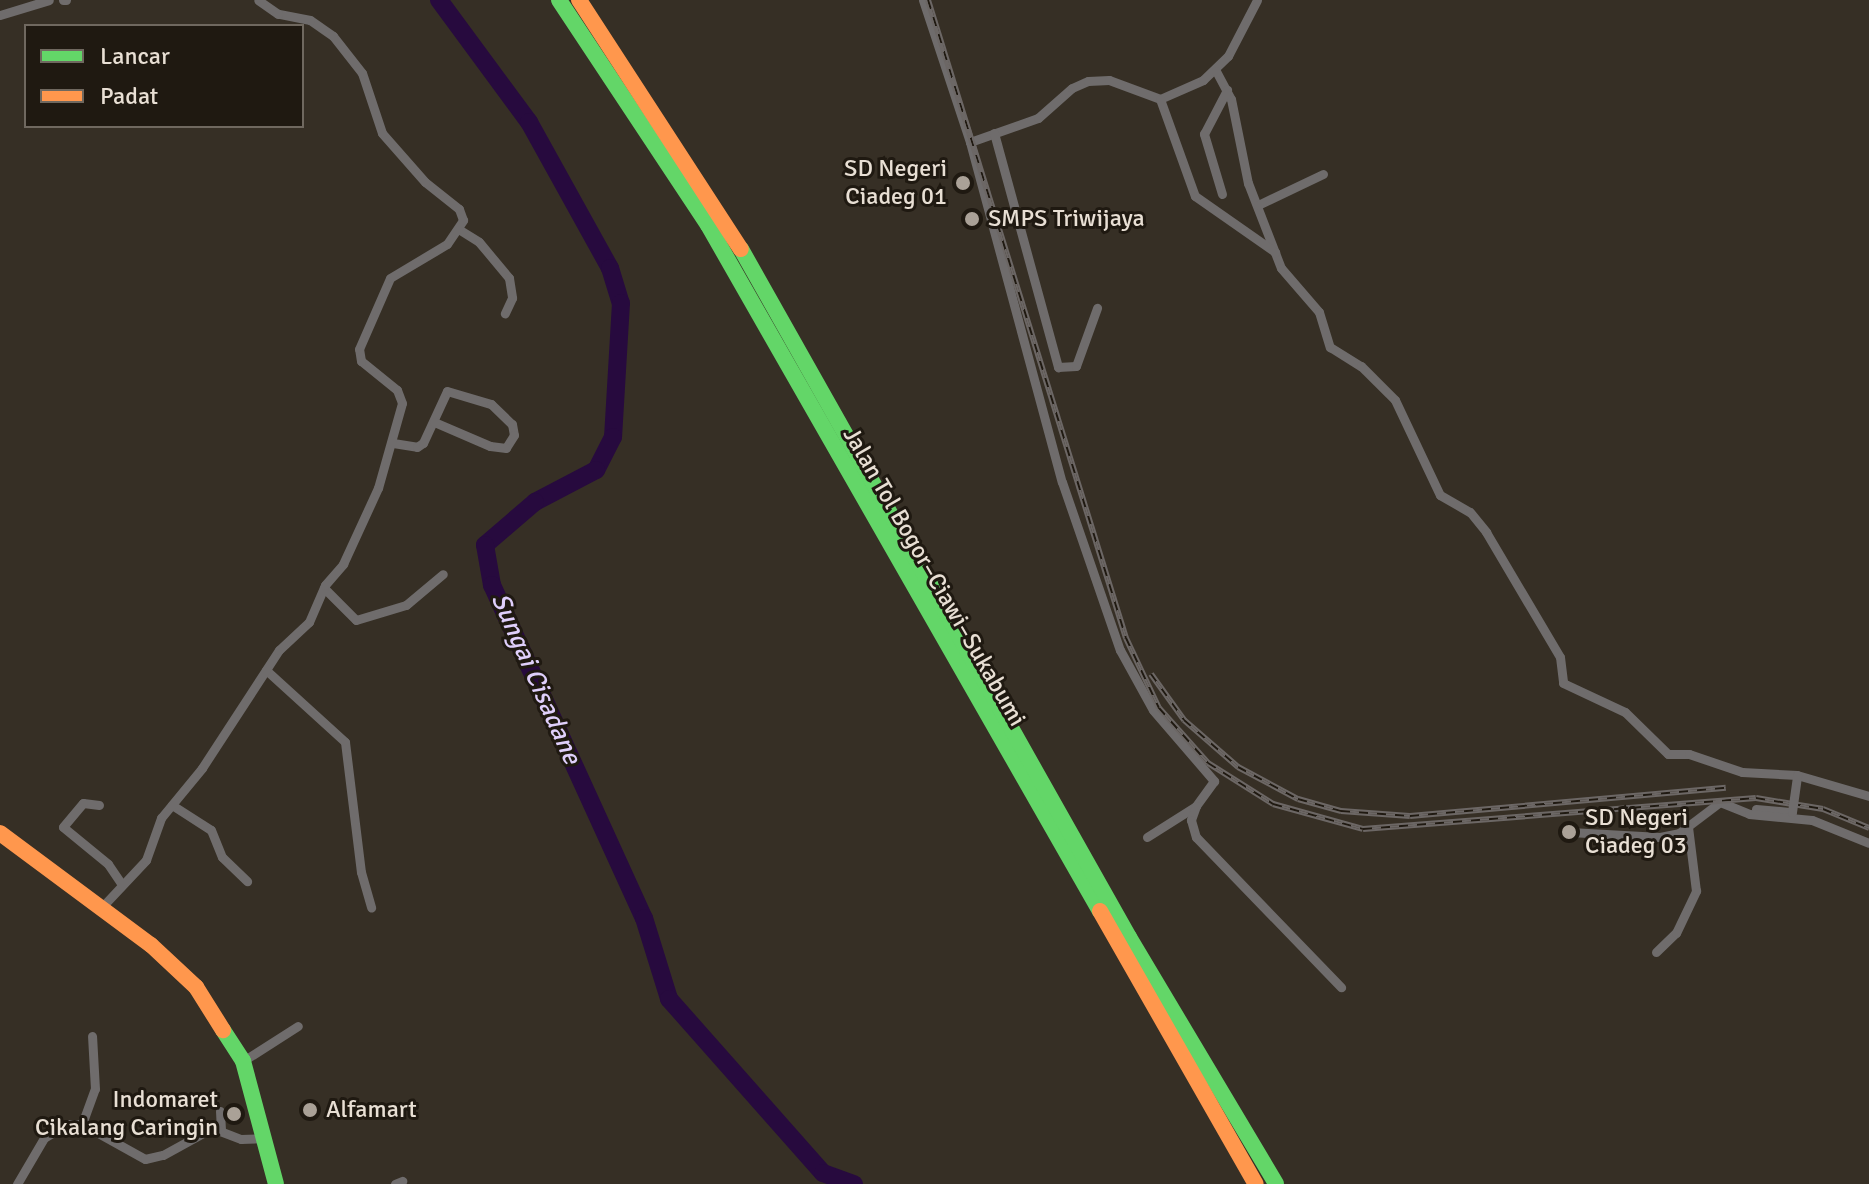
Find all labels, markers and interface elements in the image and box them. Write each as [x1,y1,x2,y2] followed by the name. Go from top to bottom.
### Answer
[24,24,304,128] legend
[100,41,170,71] text: Lancar
[100,81,158,111] text: Padat
[844,155,947,211] place label: SD Negeri Ciadeg 01
[954,174,972,192] marker: SD Negeri Ciadeg 01
[988,205,1145,233] place label: SMPS Triwijaya
[963,210,981,228] marker: SMPS Triwijaya
[837,423,1031,731] street label: Jalan Tol Bogor–Ciawi–Sukabumi
[483,589,587,769] water label: Sungai Cisadane
[1585,804,1688,860] place label: SD Negeri Ciadeg 03
[1560,823,1578,841] marker: SD Negeri Ciadeg 03
[35,1086,218,1142] place label: Indomaret Cikalang Caringin
[326,1096,417,1124] place label: Alfamart
[301,1101,319,1119] marker: Alfamart
[225,1105,243,1123] marker: Indomaret Cikalang Caringin

